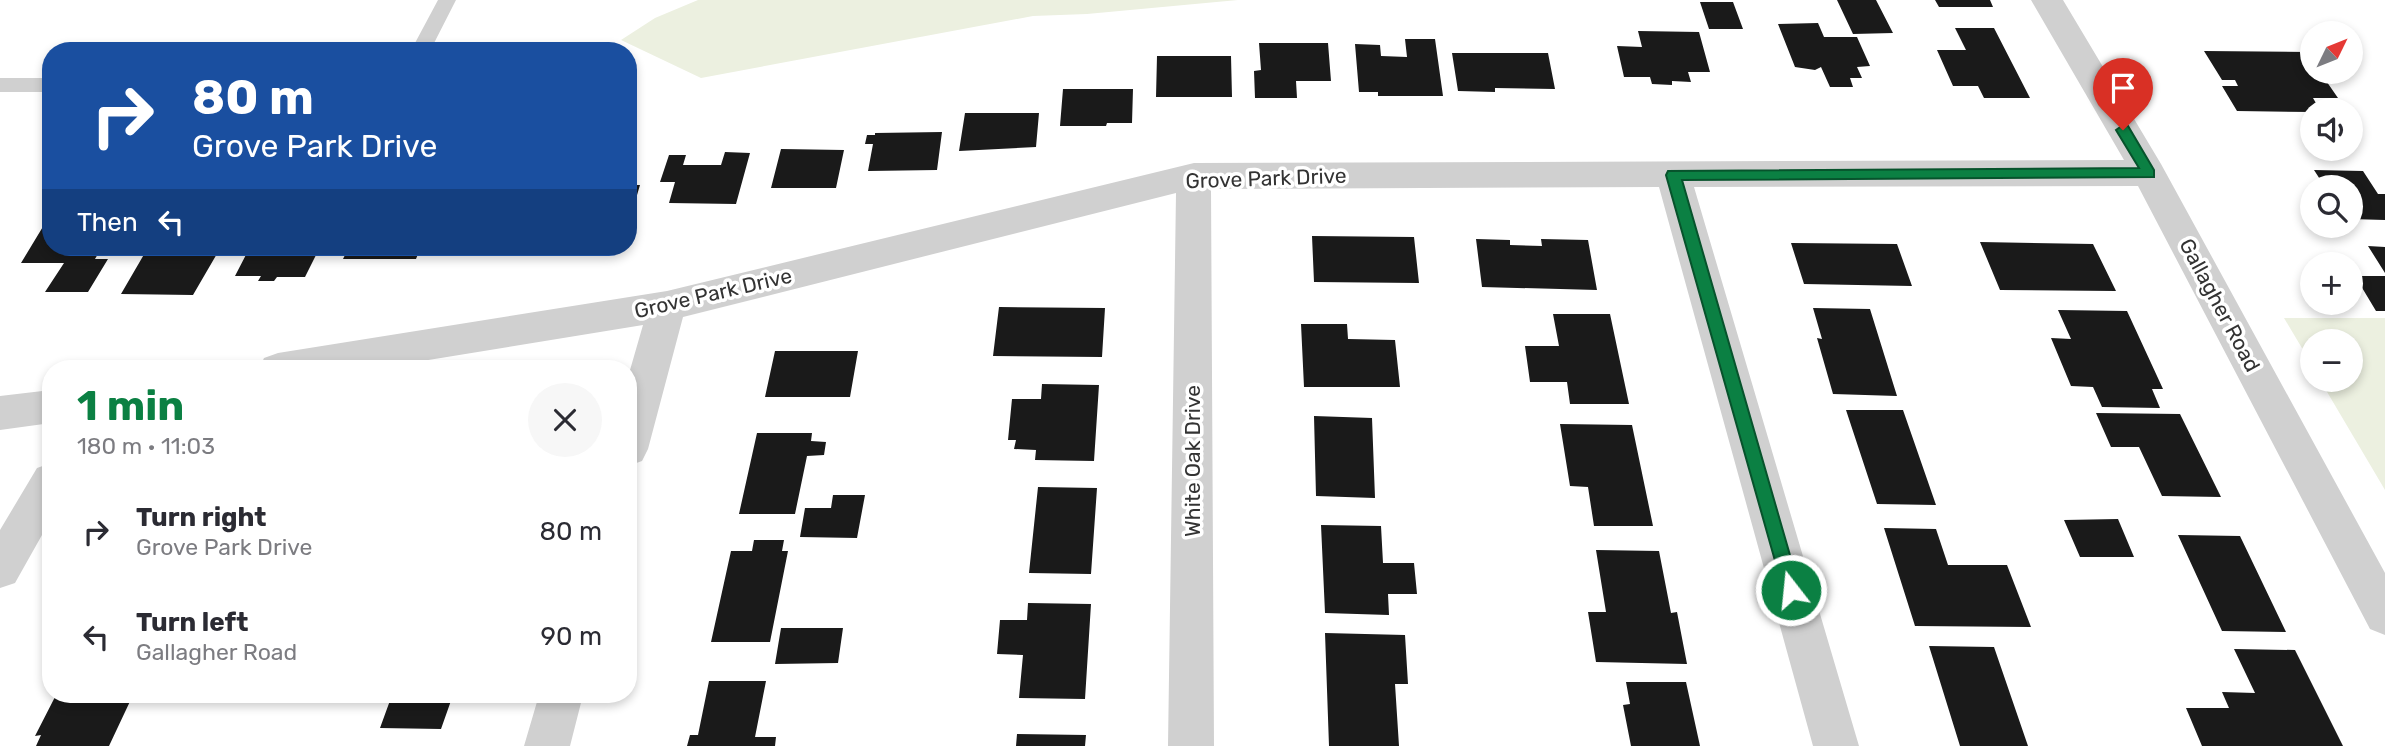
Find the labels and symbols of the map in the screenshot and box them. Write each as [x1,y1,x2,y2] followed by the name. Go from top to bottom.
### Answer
[2300,21,2362,84] north arrow
[2093,58,2153,130] pin
[1185,163,1347,193] street label: Grove Park Drive
[2174,234,2266,376] street label: Gallagher Road
[632,263,794,323] street label: Grove Park Drive
[1180,385,1205,537] street label: White Oak Drive
[1754,553,1828,627] position arrow

